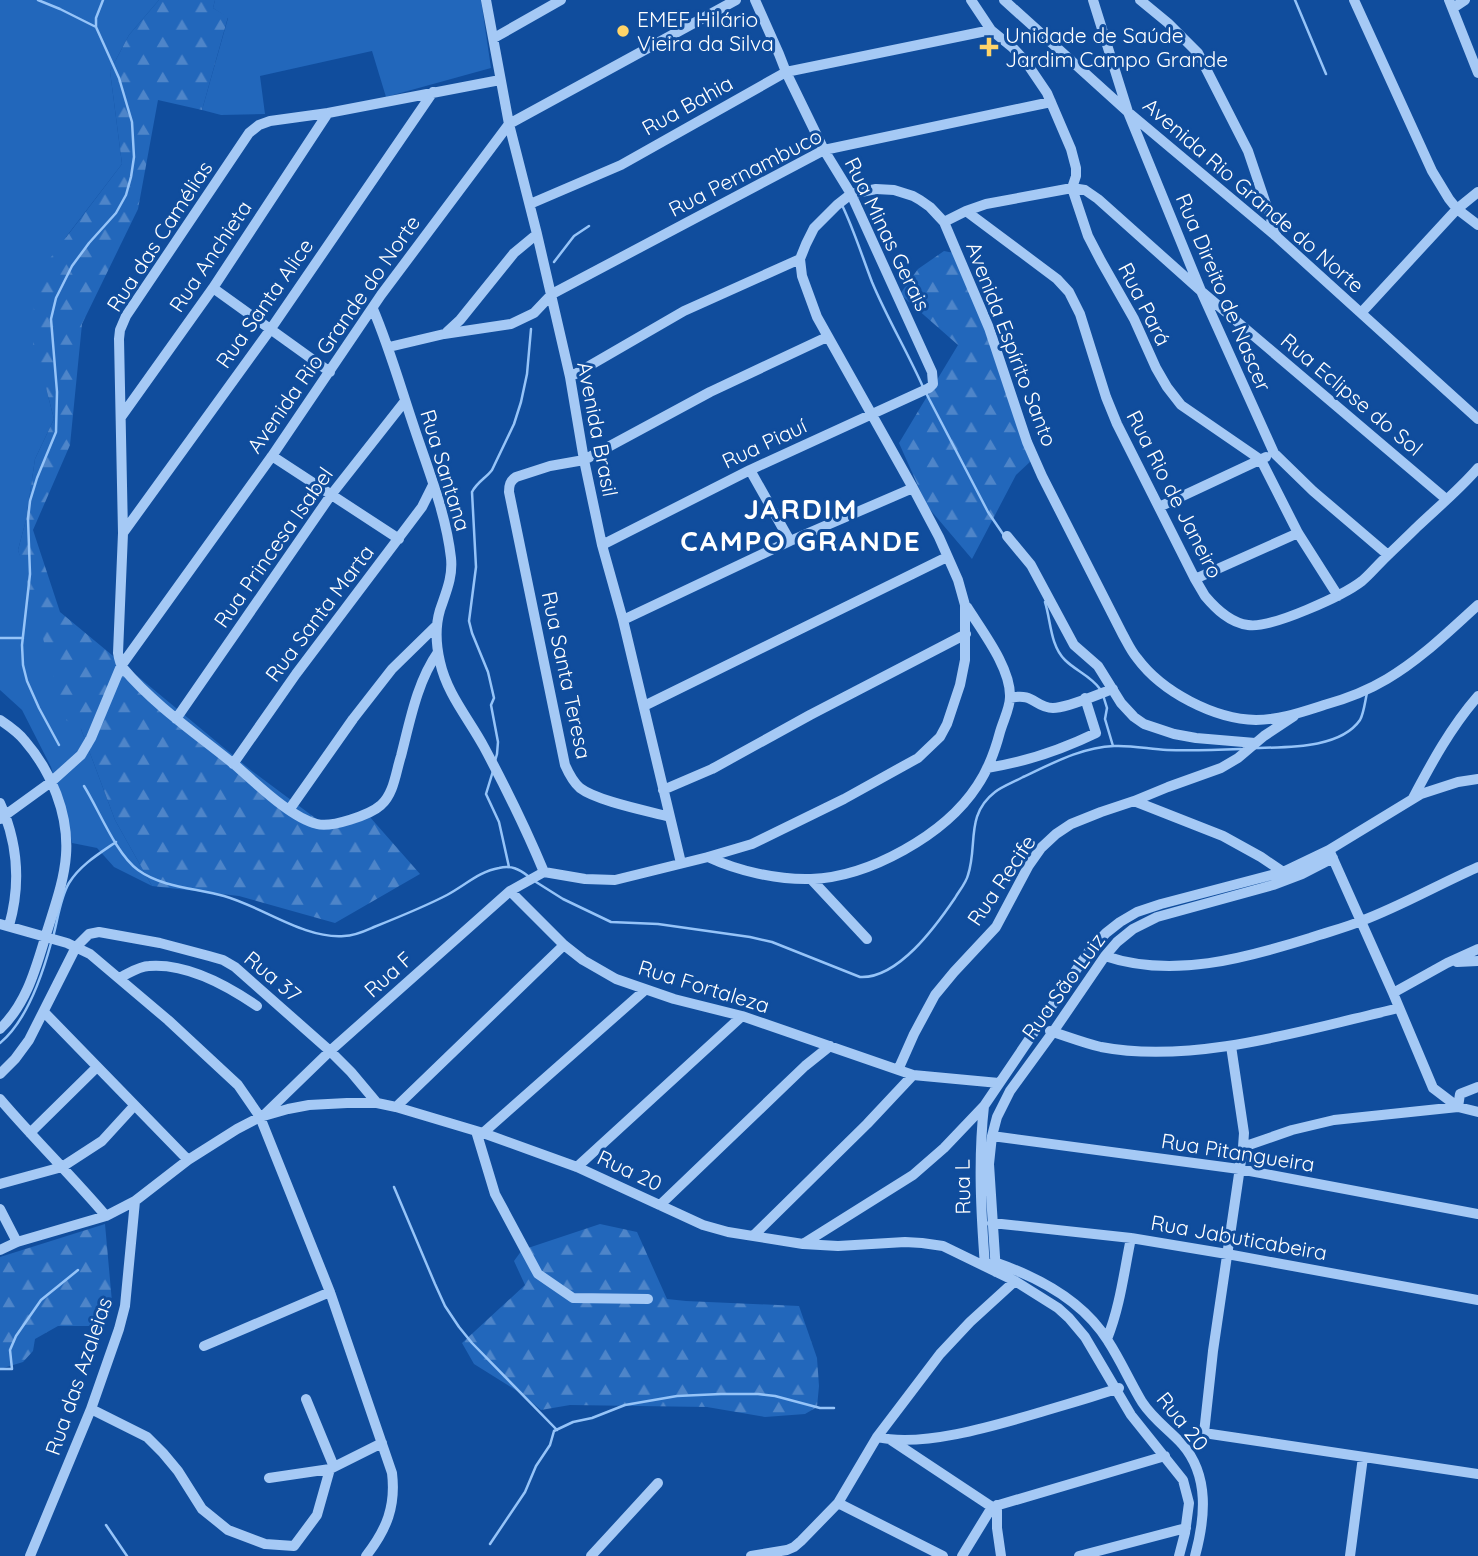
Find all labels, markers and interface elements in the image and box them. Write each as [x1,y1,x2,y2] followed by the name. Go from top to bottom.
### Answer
[637,6,774,56] place label: EMEF Hilário Vieira da Silva
[1005,22,1228,72] place label: Unidade de Saúde Jardim Campo Grande
[615,23,631,39] marker: EMEF Hilário Vieira da Silva
[979,37,999,57] marker: Unidade de Saúde Jardim Campo Grande
[637,69,737,141] street label: Rua Bahia
[1138,92,1370,298] street label: Avenida Rio Grande do Norte
[664,122,826,222] street label: Rua Pernambuco
[840,153,936,315] street label: Rua Minas Gerais
[101,156,217,316] street label: Rua das Camélias
[1171,189,1277,395] street label: Rua Direito de Nascer
[163,195,257,317] street label: Rua Anchieta
[241,210,425,458] street label: Avenida Rio Grande do Norte
[210,233,318,373] street label: Rua Santa Alice
[961,238,1063,450] street label: Avenida Espírito Santo
[1113,258,1177,350] street label: Rua Pará
[1276,327,1428,461] street label: Rua Eclipse do Sol
[572,359,624,499] street label: Avenida Brasil
[415,406,477,534] street label: Rua Santana
[1121,406,1229,582] street label: Rua Rio de Janeiro
[718,412,811,474] street label: Rua Piauí
[208,462,338,632] street label: Rua Princesa Isabel
[680,491,922,558] district label: JARDIM CAMPO GRANDE
[259,539,379,687] street label: Rua Santa Marta
[537,589,597,761] street label: Rua Santa Teresa
[961,830,1041,930] street label: Rua Recife
[1016,928,1110,1044] street label: Rua São Luiz
[239,945,307,1007] street label: Rua 37
[358,946,418,1002] street label: Rua F
[635,954,773,1018] street label: Rua Fortaleza
[1159,1127,1317,1177] street label: Rua Pitangueira
[594,1144,666,1196] street label: Rua 20
[949,1159,975,1215] street label: Rua L
[1149,1209,1329,1265] street label: Rua Jabuticabeira
[39,1294,117,1458] street label: Rua das Azaleias
[1151,1386,1215,1456] street label: Rua 20

